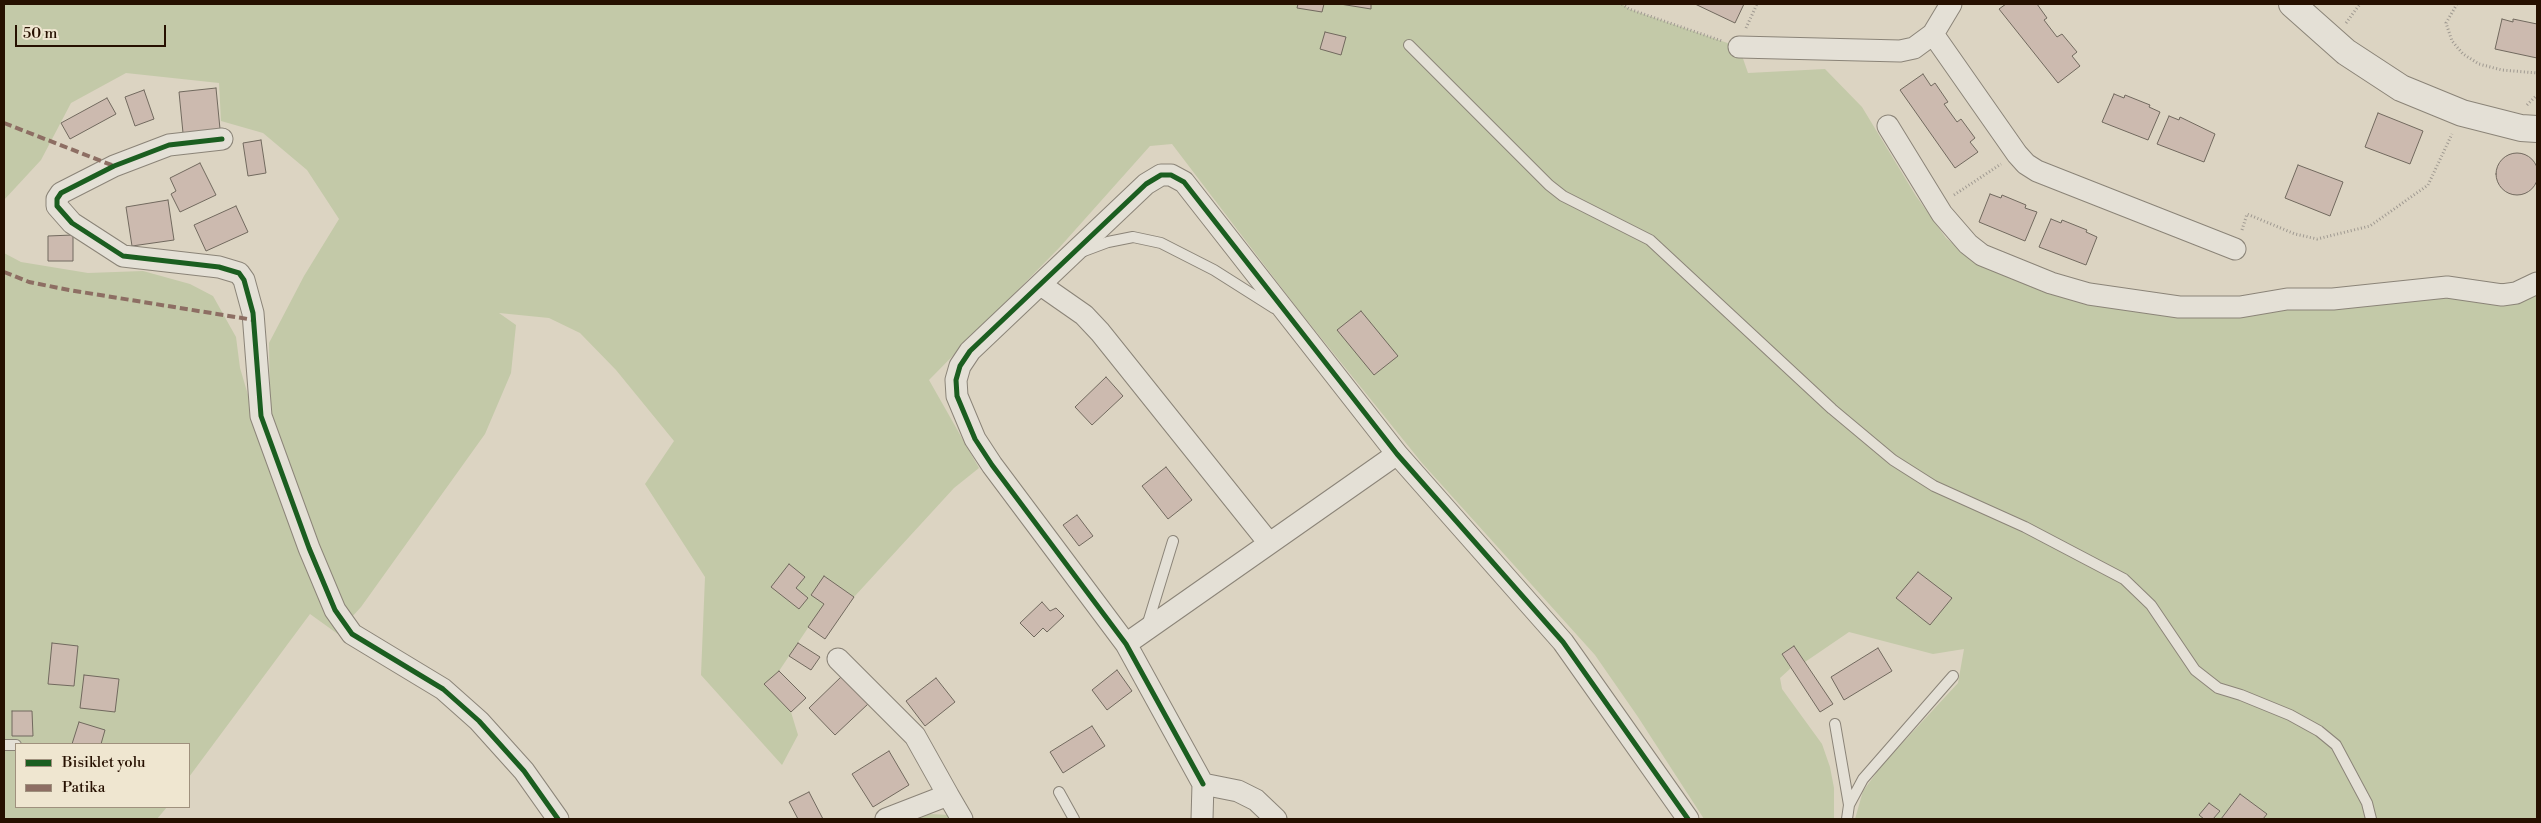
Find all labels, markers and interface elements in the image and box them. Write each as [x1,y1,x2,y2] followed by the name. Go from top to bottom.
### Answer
[18,15,169,47] scale bar
[23,24,57,43] text: 50 m
[15,743,190,808] legend
[62,753,146,772] text: Bisiklet yolu
[62,778,105,797] text: Patika

